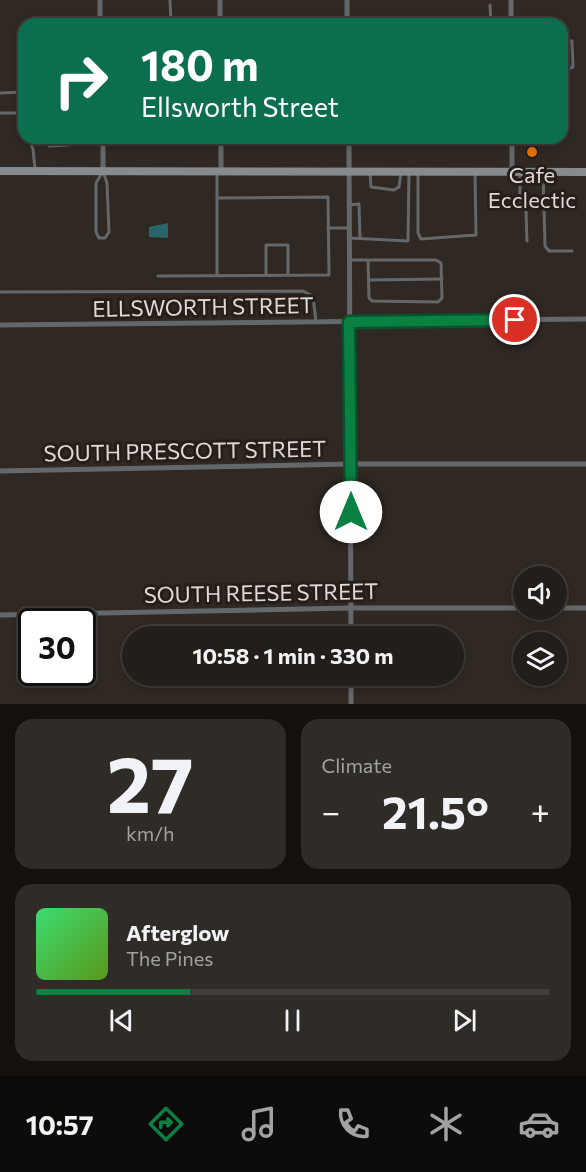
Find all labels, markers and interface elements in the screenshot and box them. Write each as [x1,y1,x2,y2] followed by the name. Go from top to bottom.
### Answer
[141,38,259,90] text: 180 m
[42,42,120,120] icon: right
[141,90,339,123] text: Ellsworth Street
[525,145,539,159] marker: Cafe Ecclectic
[488,161,576,213] place label: Cafe Ecclectic
[92,291,314,322] street label: ELLSWORTH STREET
[489,294,540,345] pin
[498,303,531,336] icon: arrive
[43,435,327,466] street label: SOUTH PRESCOTT STREET
[319,480,383,544] position arrow
[513,566,567,686] map controls
[513,566,567,620] button: sound
[144,577,378,608] street label: SOUTH REESE STREET
[18,608,96,686] speed limit sign: 30
[513,632,567,686] button: layers
[193,642,394,669] text: 10:58 · 1 min · 330 m
[107,734,194,829] text: 27
[322,753,392,777] text: Climate
[382,783,489,838] text: 21.5°
[322,790,340,831] text: −
[531,790,550,831] text: +
[126,821,175,845] text: km/h
[126,919,229,946] text: Afterglow
[126,946,213,970] text: The Pines
[105,1004,138,1037] icon: previous
[276,1004,309,1037] icon: pause
[448,1004,481,1037] icon: next
[145,1103,187,1145] icon: directions
[238,1103,280,1145] icon: music
[332,1103,374,1145] icon: phone
[425,1103,467,1145] icon: climate
[518,1103,560,1145] icon: car
[26,1108,94,1141] text: 10:57

